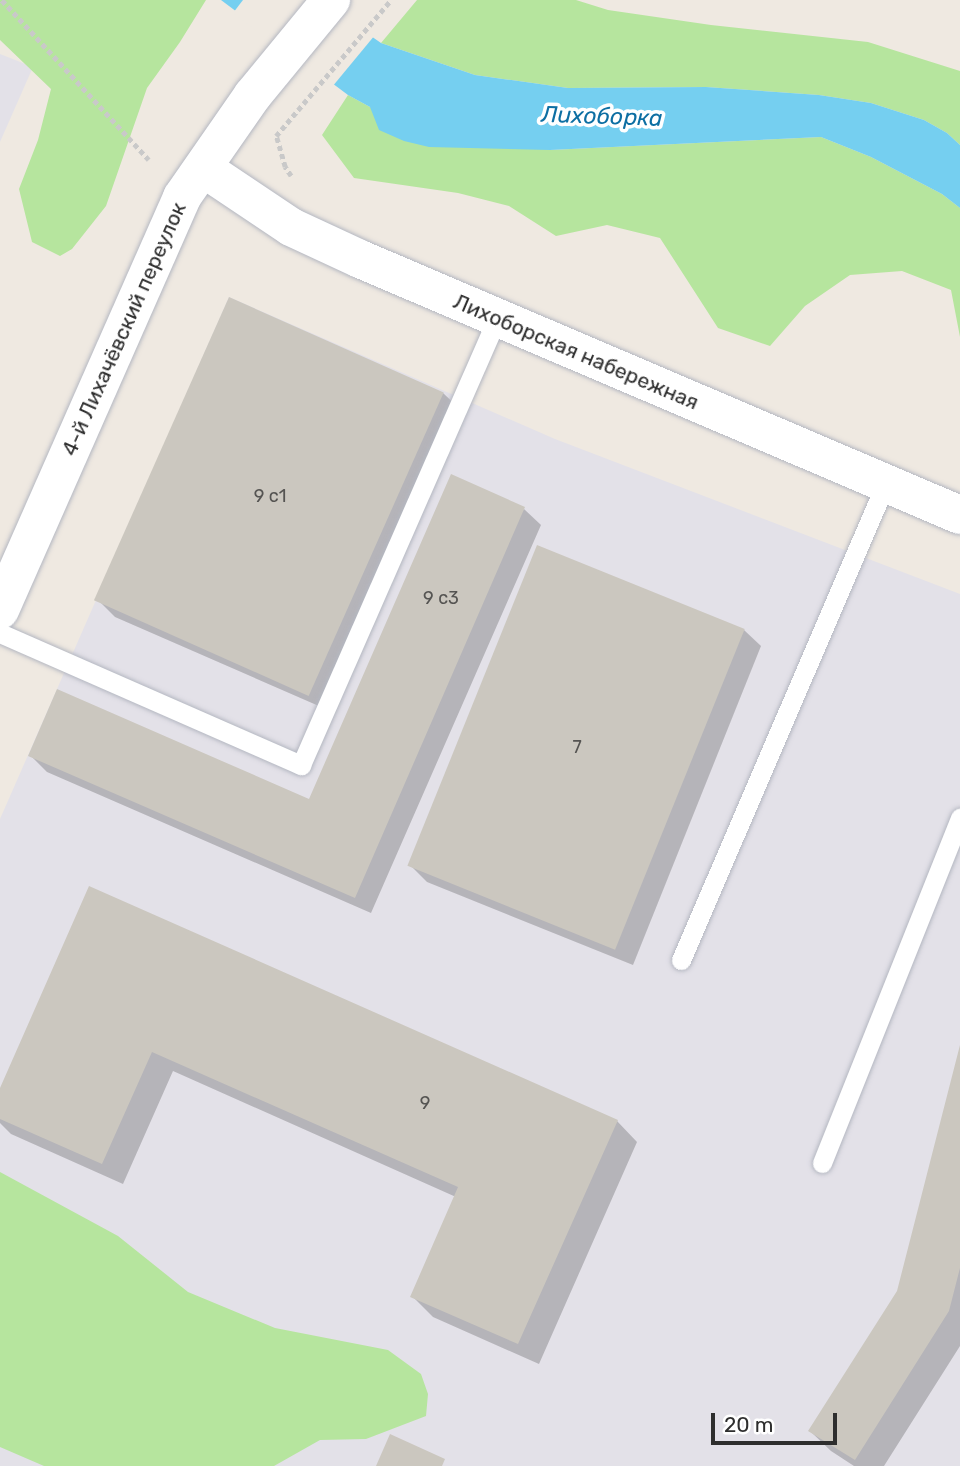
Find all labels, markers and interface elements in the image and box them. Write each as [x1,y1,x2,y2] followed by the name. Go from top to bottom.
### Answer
[541,100,663,132] water label: Лихоборка
[57,198,191,460] street label: 4-й Лихачёвский переулок
[450,289,702,415] street label: Лихоборская набережная
[254,485,286,507] house number: 9 с1
[423,587,459,609] house number: 9 с3
[572,736,582,758] house number: 7
[420,1092,430,1114] house number: 9
[715,1400,841,1444] scale bar
[724,1412,773,1437] text: 20 m

